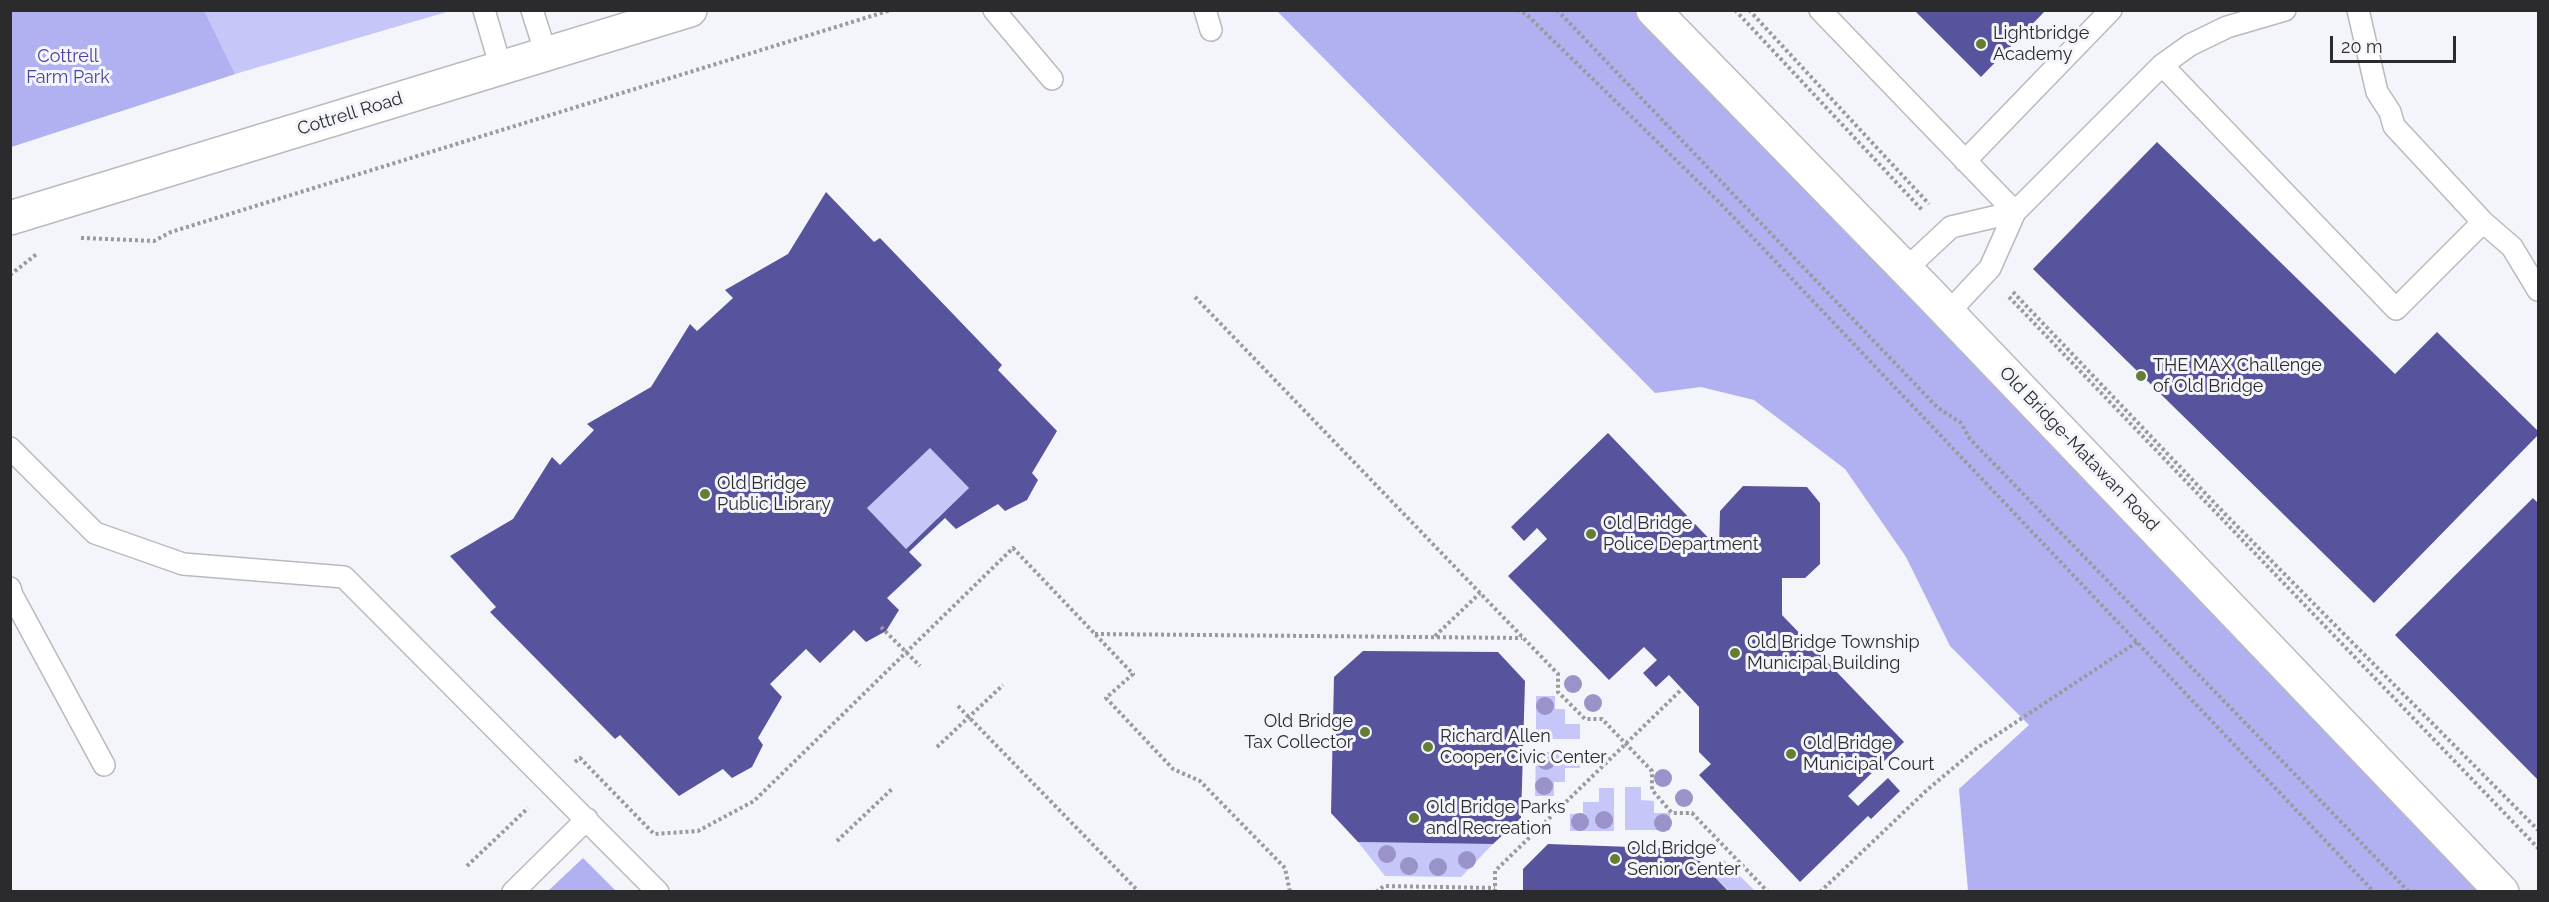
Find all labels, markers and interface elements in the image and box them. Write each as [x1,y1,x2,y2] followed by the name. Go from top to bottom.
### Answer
[1993,23,2089,66] place label: Lightbridge Academy
[2333,24,2459,62] scale bar
[2341,36,2383,57] text: 20 m
[1974,37,1988,51] marker: Lightbridge Academy
[26,46,110,88] park label: Cottrell Farm Park
[295,88,405,140] street label: Cottrell Road
[2153,355,2322,398] place label: THE MAX Challenge of Old Bridge
[1995,362,2163,536] street label: Old Bridge-Matawan Road
[2134,369,2148,383] marker: THE MAX Challenge of Old Bridge
[717,473,831,516] place label: Old Bridge Public Library
[698,487,712,501] marker: Old Bridge Public Library
[1603,513,1759,556] place label: Old Bridge Police Department
[1584,527,1598,541] marker: Old Bridge Police Department
[1747,632,1920,674] place label: Old Bridge Township Municipal Building
[1728,646,1742,660] marker: Old Bridge Township Municipal Building
[1244,711,1353,754] place label: Old Bridge Tax Collector
[1358,725,1372,739] marker: Old Bridge Tax Collector
[1440,726,1607,768] place label: Richard Allen Cooper Civic Center
[1803,733,1934,776] place label: Old Bridge Municipal Court
[1421,740,1435,754] marker: Richard Allen Cooper Civic Center
[1784,747,1798,761] marker: Old Bridge Municipal Court
[1426,797,1565,840] place label: Old Bridge Parks and Recreation
[1407,811,1421,825] marker: Old Bridge Parks and Recreation
[1627,838,1741,880] place label: Old Bridge Senior Center
[1608,852,1622,866] marker: Old Bridge Senior Center

